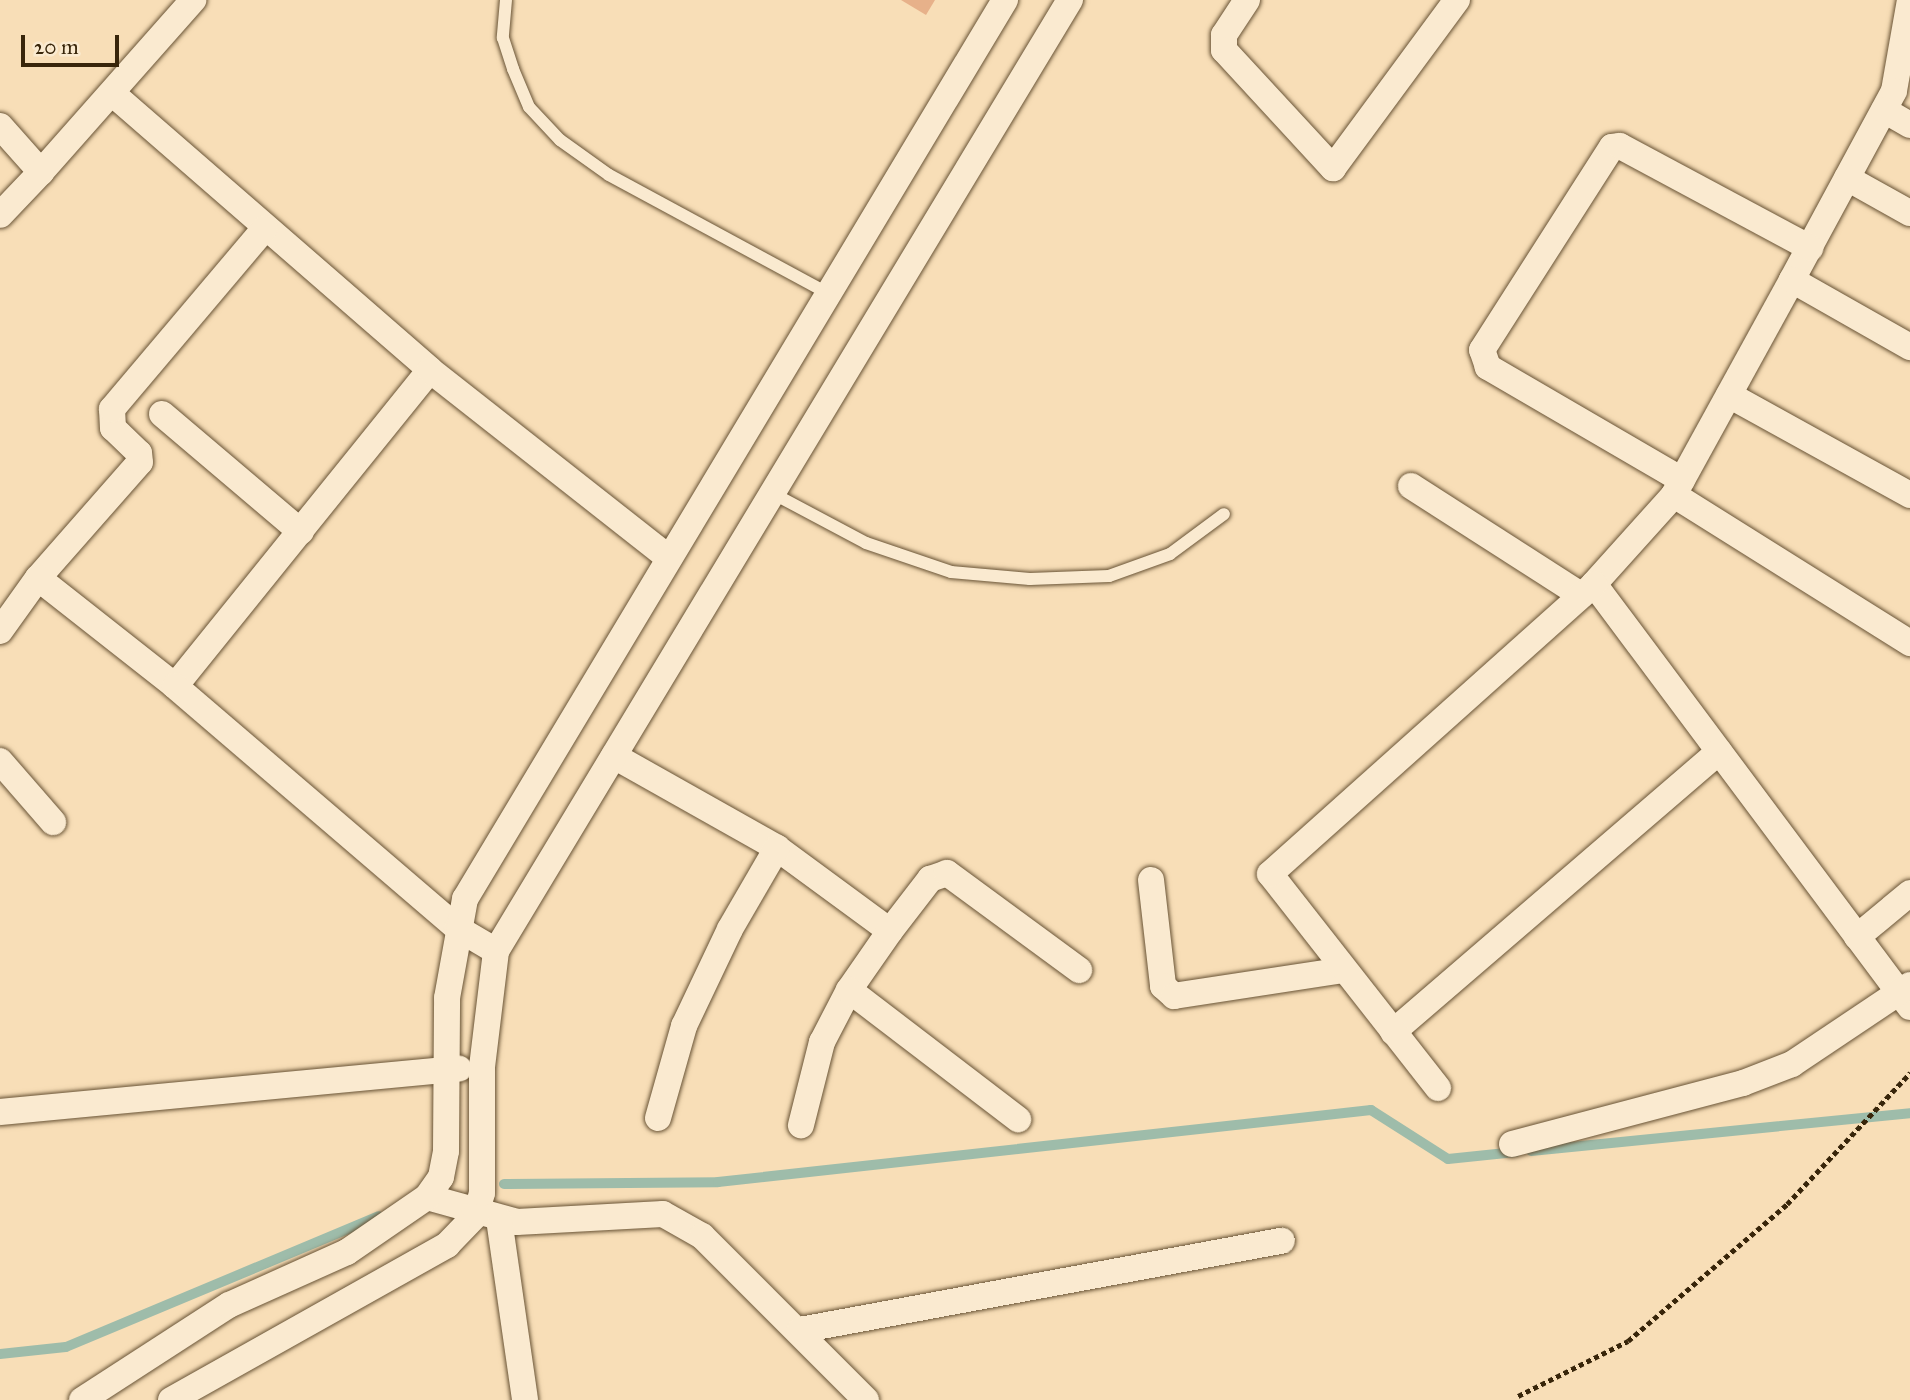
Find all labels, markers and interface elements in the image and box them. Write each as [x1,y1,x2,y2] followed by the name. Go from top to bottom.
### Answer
[24,21,122,65] scale bar
[34,34,79,60] text: 20 m

